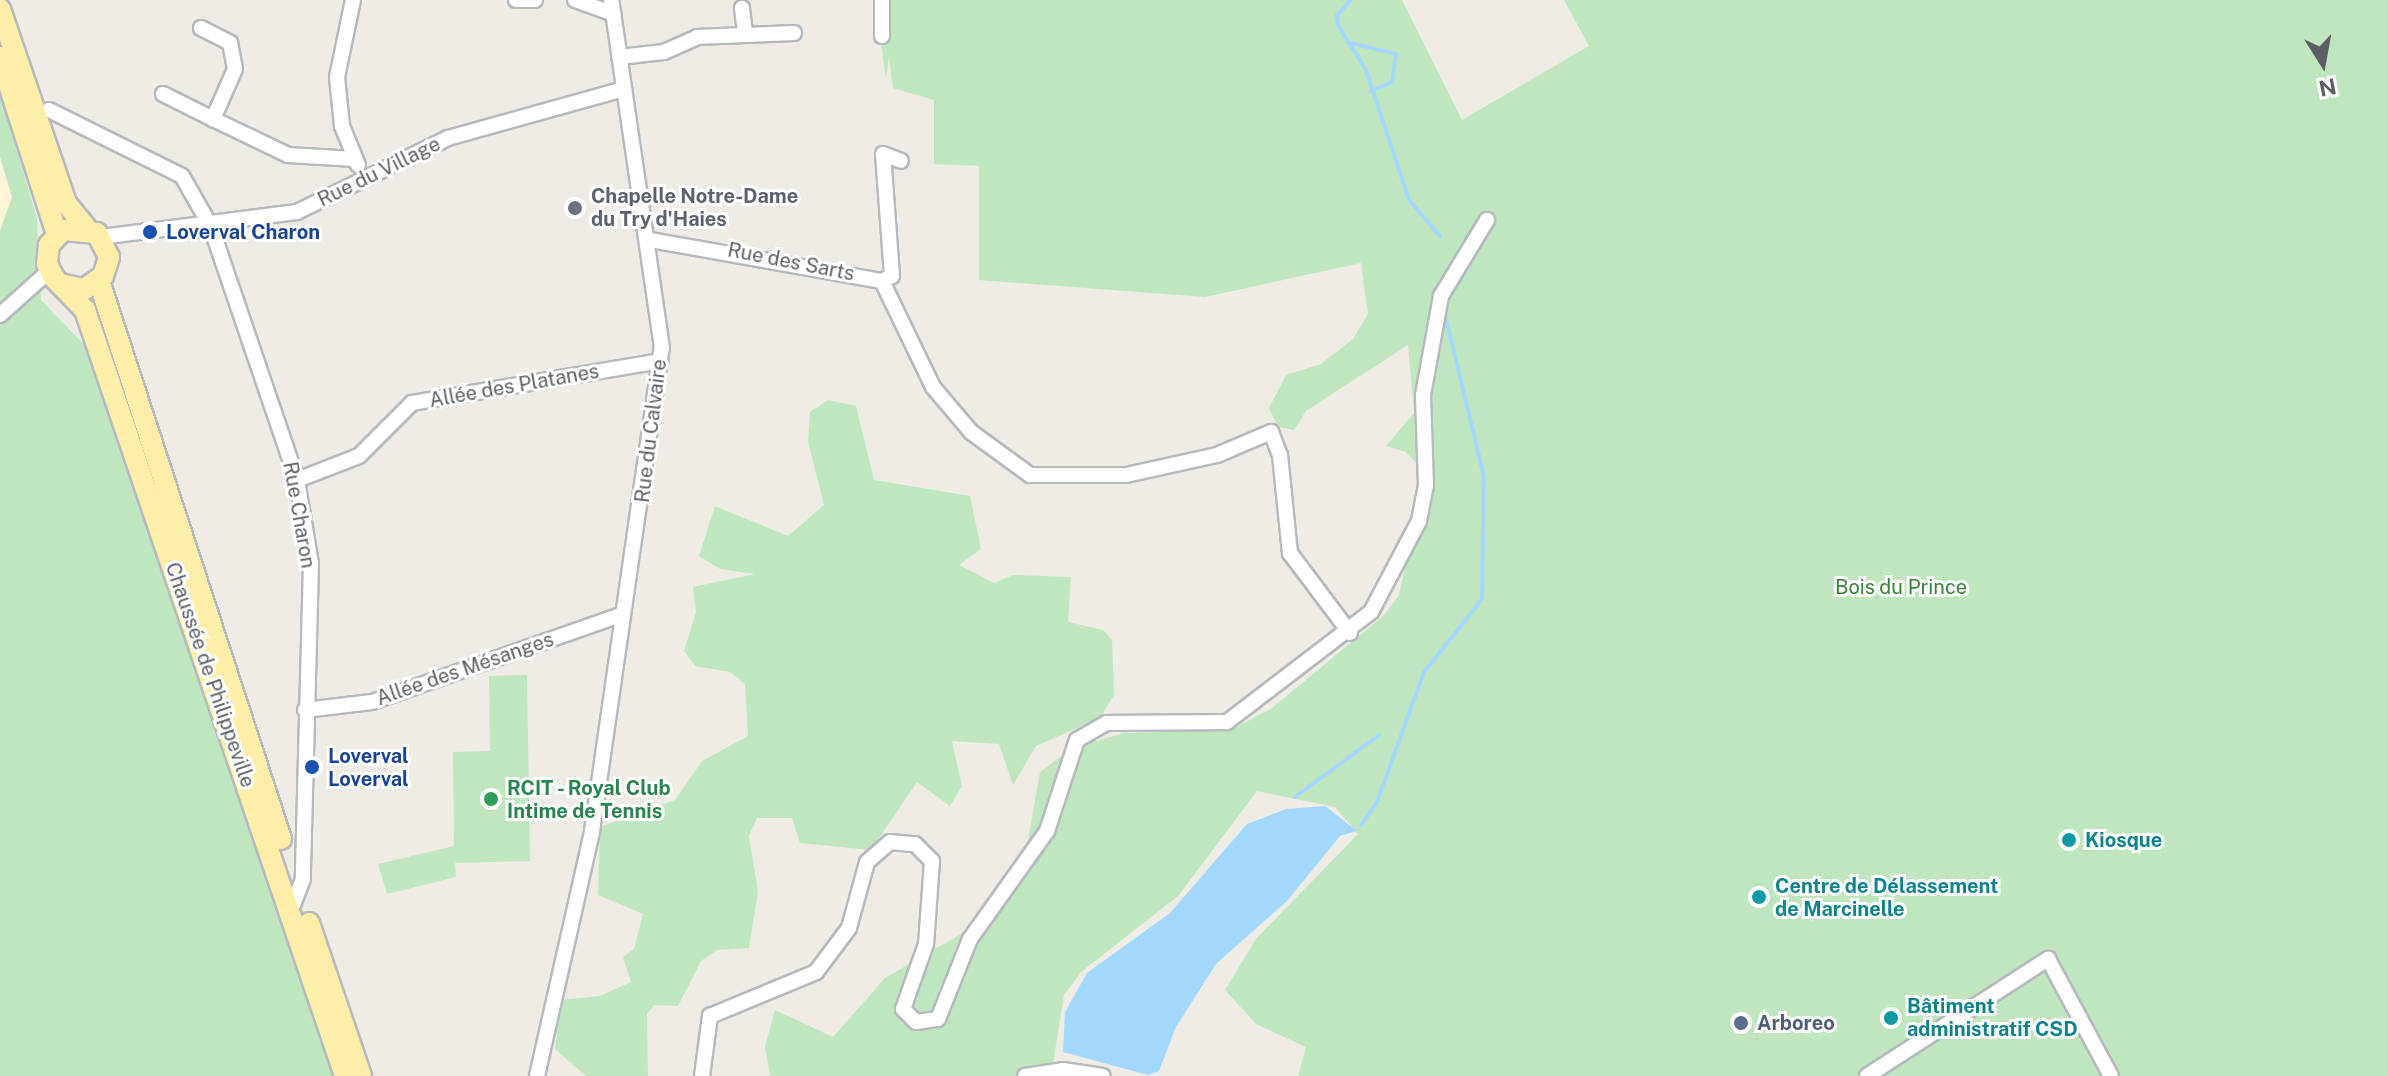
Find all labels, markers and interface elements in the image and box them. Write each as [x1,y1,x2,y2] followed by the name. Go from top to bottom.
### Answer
[2283,24,2363,104] north arrow
[2317,73,2339,102] text: N
[313,132,445,212] street label: Rue du Village
[591,184,798,231] place label: Chapelle Notre-Dame du Try d'Haies
[566,199,584,217] marker: Chapelle Notre-Dame du Try d'Haies
[166,220,320,244] place label: Loverval Charon
[141,223,159,241] marker: Loverval Charon
[725,238,857,286] street label: Rue des Sarts
[630,358,672,504] street label: Rue du Calvaire
[427,359,601,413] street label: Allée des Platanes
[278,460,320,570] street label: Rue Charon
[160,559,260,791] street label: Chaussée de Philippeville
[1835,575,1967,599] park label: Bois du Prince
[373,627,557,711] street label: Allée des Mésanges
[328,744,409,791] place label: Loverval Loverval
[303,758,321,776] marker: Loverval Loverval
[507,776,673,823] place label: RCIT - Royal Club Intime de Tennis
[482,790,500,808] marker: RCIT - Royal Club Intime de Tennis
[2085,828,2162,852] place label: Kiosque
[2060,831,2078,849] marker: Kiosque
[1775,874,1999,921] place label: Centre de Délassement de Marcinelle
[1750,888,1768,906] marker: Centre de Délassement de Marcinelle
[1907,994,2078,1041] place label: Bâtiment administratif CSD
[1882,1009,1900,1027] marker: Bâtiment administratif CSD
[1757,1011,1835,1035] place label: Arboreo
[1732,1014,1750,1032] marker: Arboreo

